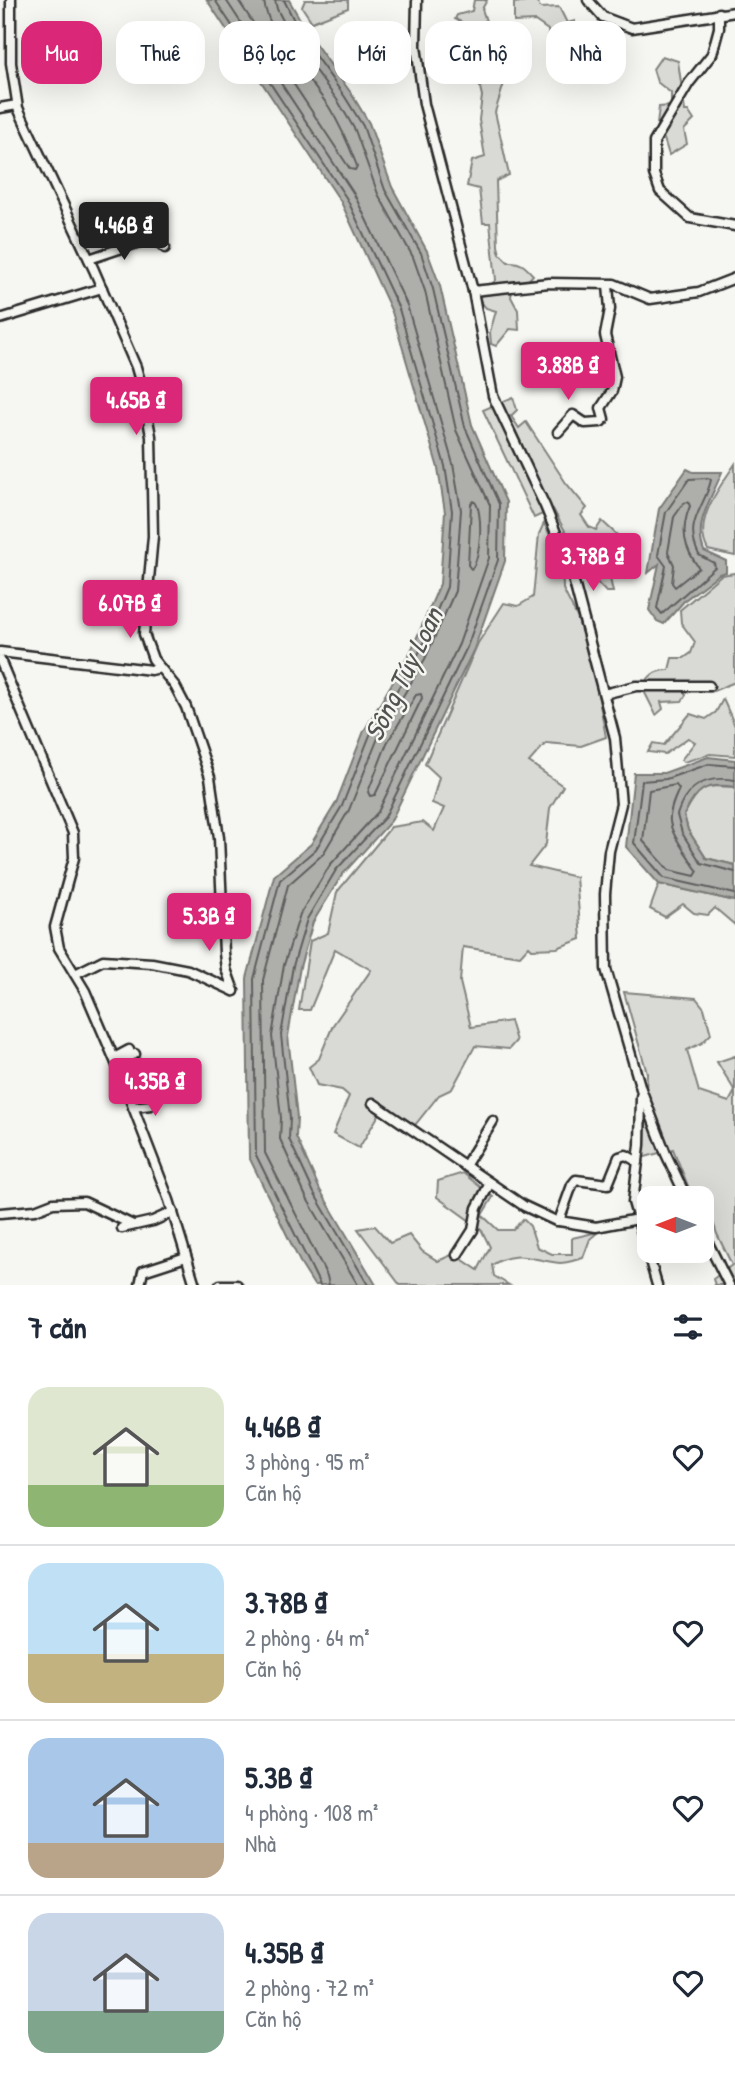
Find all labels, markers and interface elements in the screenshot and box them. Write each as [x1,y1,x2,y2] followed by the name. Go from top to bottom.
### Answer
[21,21,102,84] chip: Mua
[116,21,205,84] chip: Thuê
[219,21,320,84] chip: Bộ lọc
[334,21,411,84] chip: Mới
[425,21,532,84] chip: Căn hộ
[546,21,626,84] chip: Nhà
[59,202,189,262] pin: 4.46B ₫
[95,209,153,240] text: 4.46B ₫
[503,342,633,402] pin: 3.88B ₫
[537,349,599,380] text: 3.88B ₫
[71,378,201,437] pin: 4.65B ₫
[106,384,166,415] text: 4.65B ₫
[528,534,658,593] pin: 3.78B ₫
[561,540,625,571] text: 3.78B ₫
[65,580,195,640] pin: 6.07B ₫
[99,587,161,618] text: 6.07B ₫
[354,599,453,747] water label: Sông Túy Loan
[152,894,266,953] pin: 5.3B ₫
[183,900,235,931] text: 5.3B ₫
[90,1058,220,1118] pin: 4.35B ₫
[125,1065,185,1096] text: 4.35B ₫
[637,1186,714,1264] north arrow
[637,1186,714,1263] map controls
[28,1307,87,1347] text: 7 căn
[669,1308,707,1346] icon: filters
[245,1406,321,1446] text: 4.46B ₫
[84,1415,168,1499] icon: home
[669,1438,707,1476] icon: heart
[245,1446,370,1477] text: 3 phòng · 95 m²
[245,1477,301,1508] text: Căn hộ
[245,1582,328,1622] text: 3.78B ₫
[84,1591,168,1675] icon: home
[669,1614,707,1652] icon: heart
[245,1622,370,1653] text: 2 phòng · 64 m²
[245,1653,301,1684] text: Căn hộ
[245,1757,313,1797] text: 5.3B ₫
[84,1766,168,1850] icon: home
[669,1789,707,1827] icon: heart
[245,1797,378,1828] text: 4 phòng · 108 m²
[245,1828,276,1859] text: Nhà
[245,1932,324,1972] text: 4.35B ₫
[84,1941,168,2025] icon: home
[669,1964,707,2002] icon: heart
[245,1972,374,2003] text: 2 phòng · 72 m²
[245,2003,301,2034] text: Căn hộ

